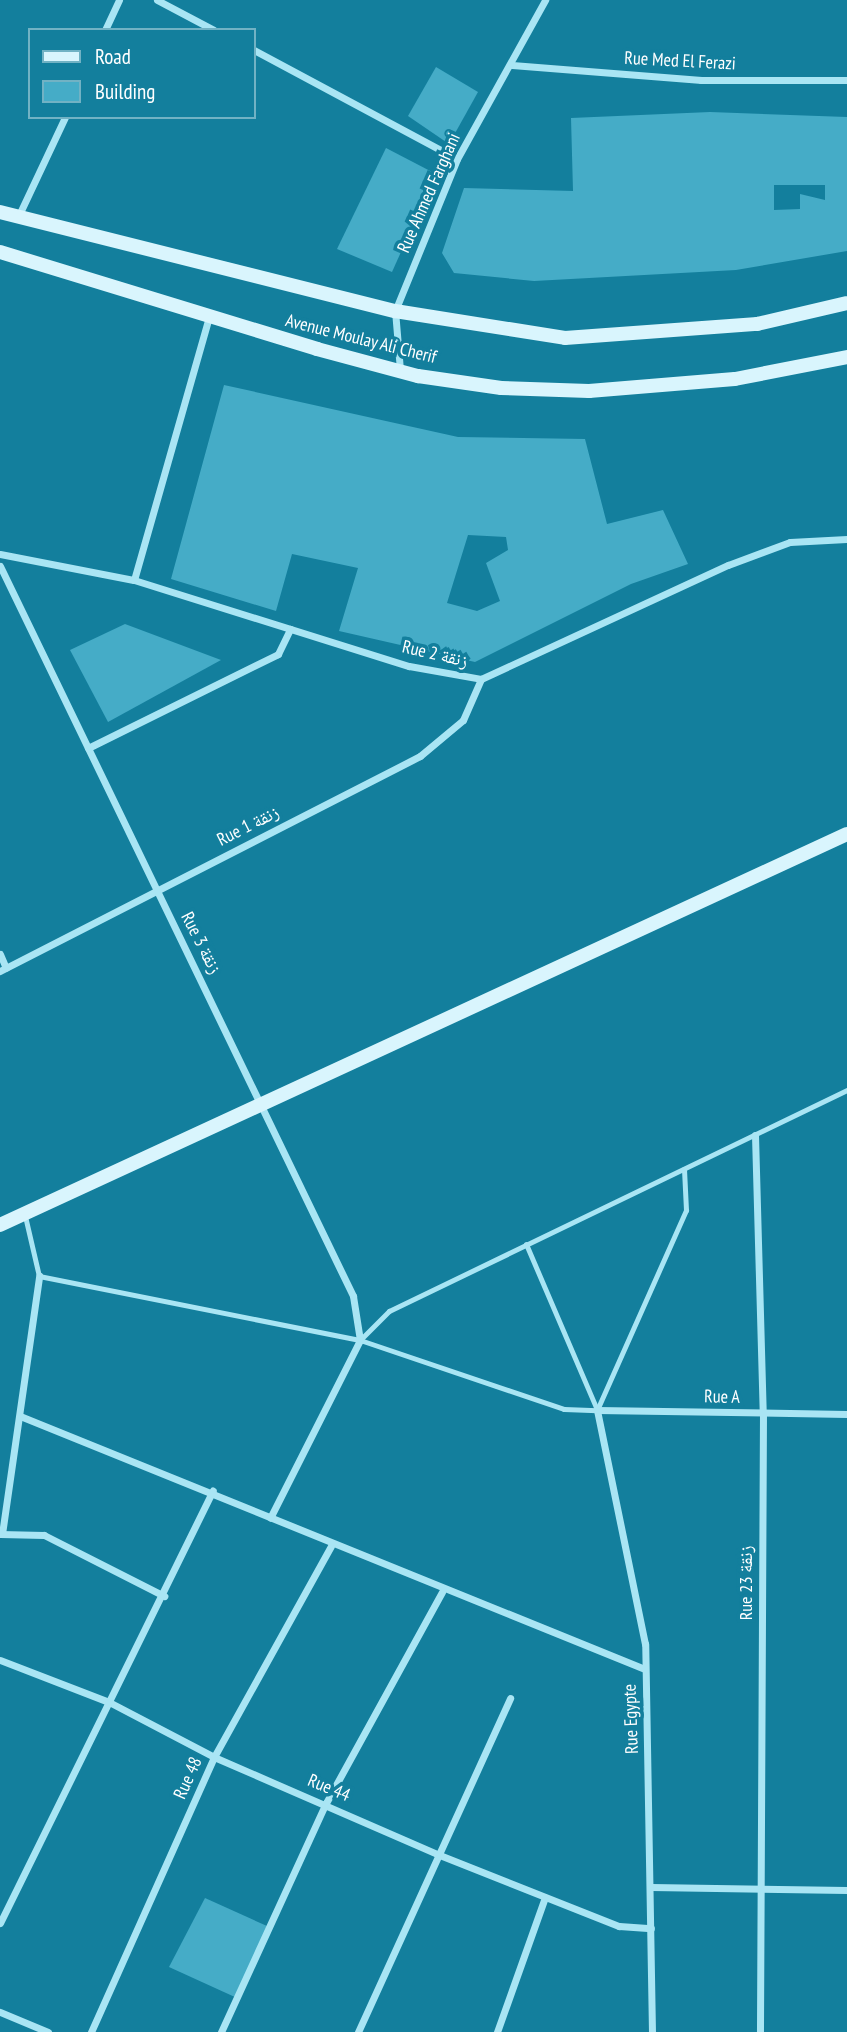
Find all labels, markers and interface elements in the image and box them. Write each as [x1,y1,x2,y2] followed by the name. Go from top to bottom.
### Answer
[28,28,256,119] legend
[95,43,131,70] text: Road
[624,47,736,75] street label: Rue Med El Ferazi
[95,78,155,105] text: Building
[393,130,465,256] street label: Rue Ahmed Farghani
[283,310,439,368] street label: Avenue Moulay Ali Cherif
[400,636,470,672] street label: Rue 2 زنقة
[213,801,283,851] street label: Rue 1 زنقة
[176,908,226,978] street label: Rue 3 زنقة
[704,1386,740,1408] street label: Rue A
[735,1546,757,1620] street label: Rue 23 زنقة
[619,1684,643,1754] street label: Rue Egypte
[169,1754,207,1802] street label: Rue 48
[305,1769,353,1807] street label: Rue 44

